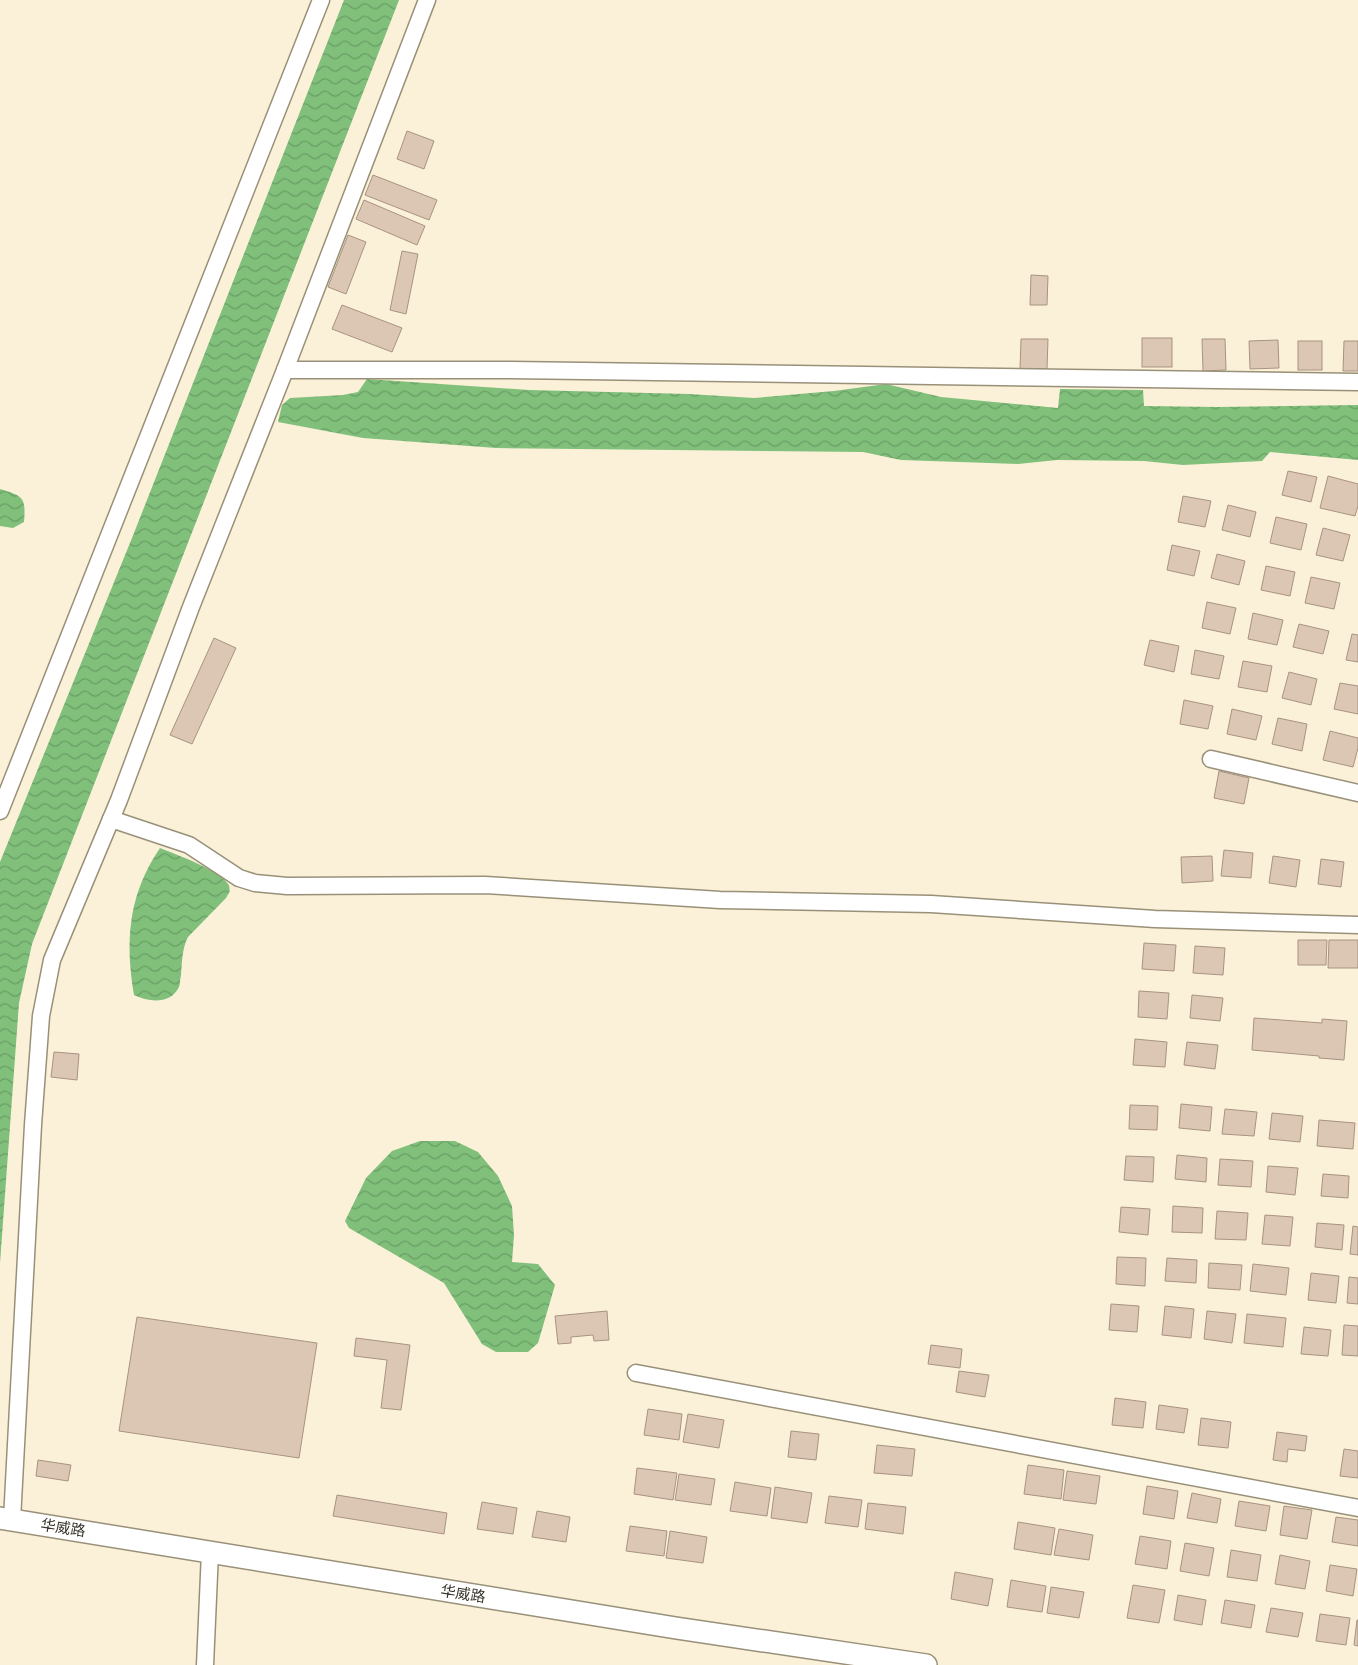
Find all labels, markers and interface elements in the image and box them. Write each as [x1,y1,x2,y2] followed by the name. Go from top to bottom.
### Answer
[39,1516,87,1540] street label: 华威路
[439,1582,487,1606] street label: 华威路

